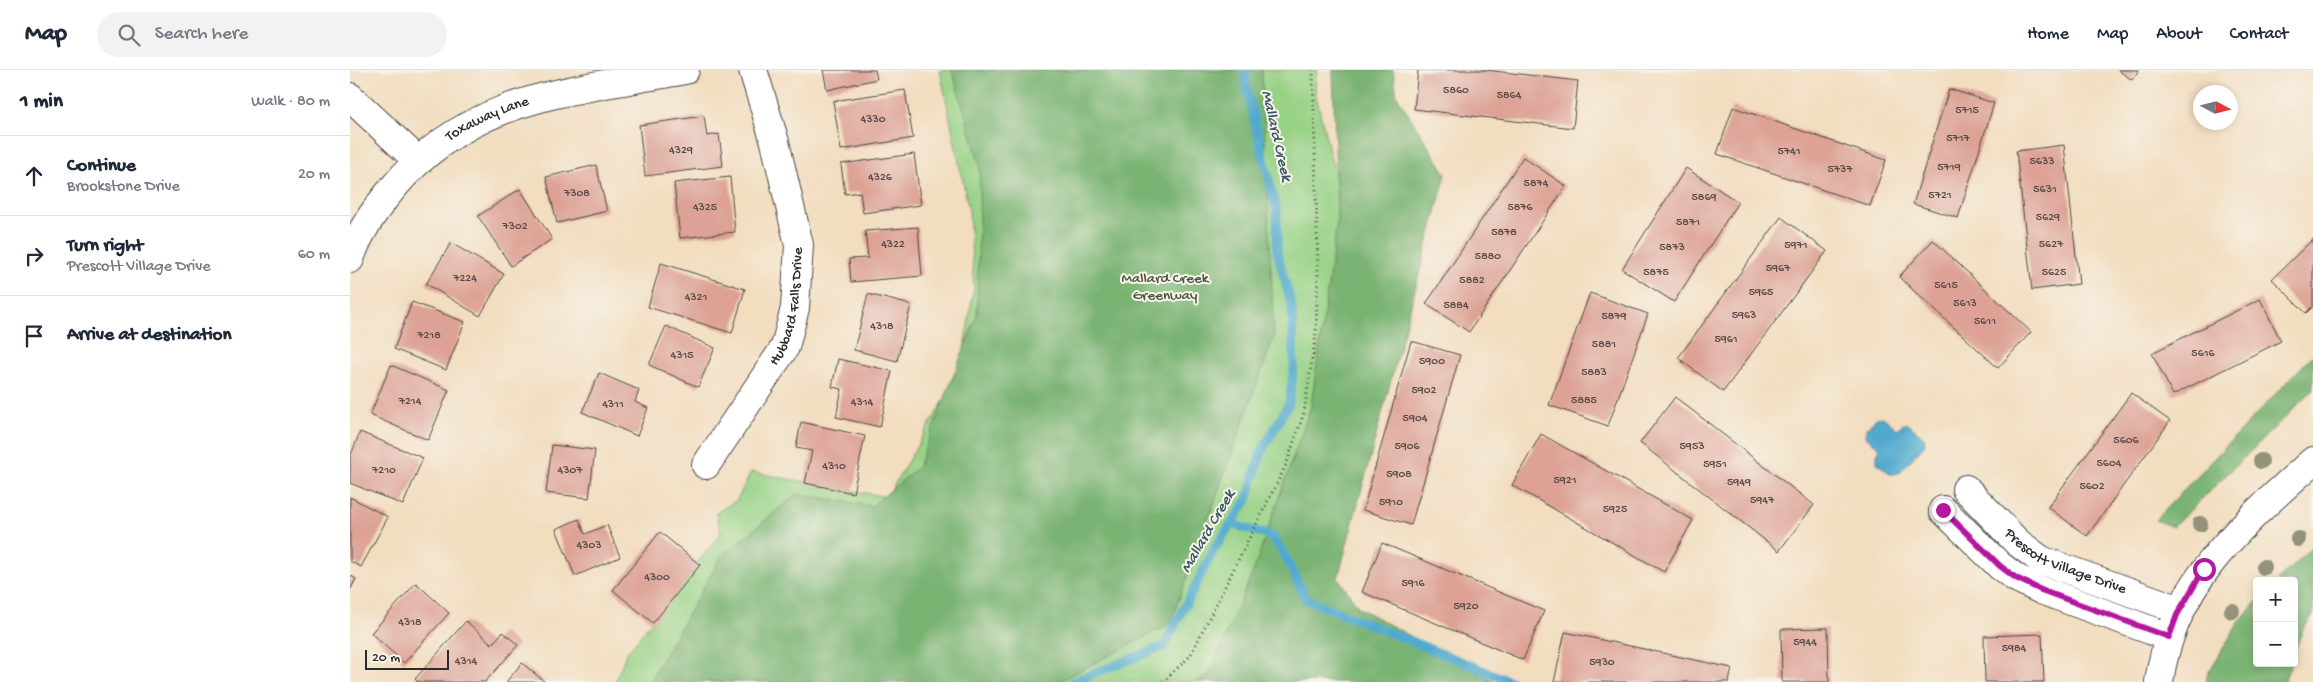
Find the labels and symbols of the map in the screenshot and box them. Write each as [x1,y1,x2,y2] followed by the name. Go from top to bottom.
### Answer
[1443,84,1469,98] house number: 5860
[2193,85,2238,130] north arrow
[1255,89,1295,185] water label: Mallard Creek
[1497,89,1522,103] house number: 5864
[442,93,531,147] street label: Toxaway Lane
[1955,104,1979,118] house number: 5715
[861,113,886,127] house number: 4330
[1946,132,1971,146] house number: 5717
[669,144,693,158] house number: 4329
[1777,145,1801,159] house number: 5741
[2030,155,2054,169] house number: 5633
[1937,161,1961,175] house number: 5719
[1827,163,1853,177] house number: 5737
[868,171,893,185] house number: 4326
[1524,177,1549,191] house number: 5874
[2033,183,2057,197] house number: 5631
[563,187,590,201] house number: 7308
[1928,189,1952,203] house number: 5721
[1692,191,1716,205] house number: 5869
[693,201,717,215] house number: 4325
[1507,201,1534,215] house number: 5876
[2036,211,2060,225] house number: 5629
[1676,216,1700,230] house number: 5871
[501,220,528,234] house number: 7302
[1491,226,1517,240] house number: 5878
[881,238,905,252] house number: 4322
[2039,238,2064,252] house number: 5627
[1784,239,1808,253] house number: 5971
[1659,241,1685,255] house number: 5873
[766,247,808,369] street label: Hubbard Falls Drive
[1475,250,1501,264] house number: 5880
[1766,262,1791,276] house number: 5967
[1643,266,1669,280] house number: 5875
[2042,266,2066,280] house number: 5625
[1122,270,1210,305] park label: Mallard Creek Greenway
[452,272,477,286] house number: 7224
[1459,274,1485,288] house number: 5882
[1934,279,1958,293] house number: 5615
[1749,286,1773,300] house number: 5965
[685,291,707,305] house number: 4321
[1953,297,1977,311] house number: 5613
[1443,299,1469,313] house number: 5884
[1732,309,1756,323] house number: 5963
[1601,310,1627,324] house number: 5879
[1974,315,1996,329] house number: 5611
[870,320,894,334] house number: 4318
[416,329,441,343] house number: 7218
[1714,333,1738,347] house number: 5961
[1592,338,1616,352] house number: 5881
[2191,347,2216,361] house number: 5616
[670,349,694,363] house number: 4315
[1419,355,1445,369] house number: 5900
[1581,366,1607,380] house number: 5883
[1411,384,1437,398] house number: 5902
[1571,394,1597,408] house number: 5885
[398,395,422,409] house number: 7214
[851,396,874,410] house number: 4314
[602,398,624,412] house number: 4311
[1403,412,1428,426] house number: 5904
[2113,434,2140,448] house number: 5606
[1394,440,1421,454] house number: 5906
[1680,440,1704,454] house number: 5953
[2097,457,2122,471] house number: 5604
[1703,458,1727,472] house number: 5951
[822,460,846,474] house number: 4310
[371,464,396,478] house number: 7210
[558,464,583,478] house number: 4307
[1386,468,1412,482] house number: 5908
[1553,474,1577,488] house number: 5921
[1727,476,1751,490] house number: 5949
[2079,480,2105,494] house number: 5602
[1178,485,1241,577] water label: Mallard Creek
[1750,494,1775,508] house number: 5947
[1379,496,1403,510] house number: 5910
[1932,499,1955,522] route end
[1603,503,1627,517] house number: 5925
[1999,524,2129,599] street label: Prescott Village Drive
[577,539,601,553] house number: 4303
[2193,558,2216,581] route start
[644,571,670,585] house number: 4300
[1401,577,1426,591] house number: 5916
[1453,600,1479,614] house number: 5920
[398,616,422,630] house number: 4318
[1793,636,1817,650] house number: 5944
[2002,642,2027,656] house number: 5984
[365,647,449,670] scale bar
[455,655,478,669] house number: 4314
[1589,656,1615,670] house number: 5930

